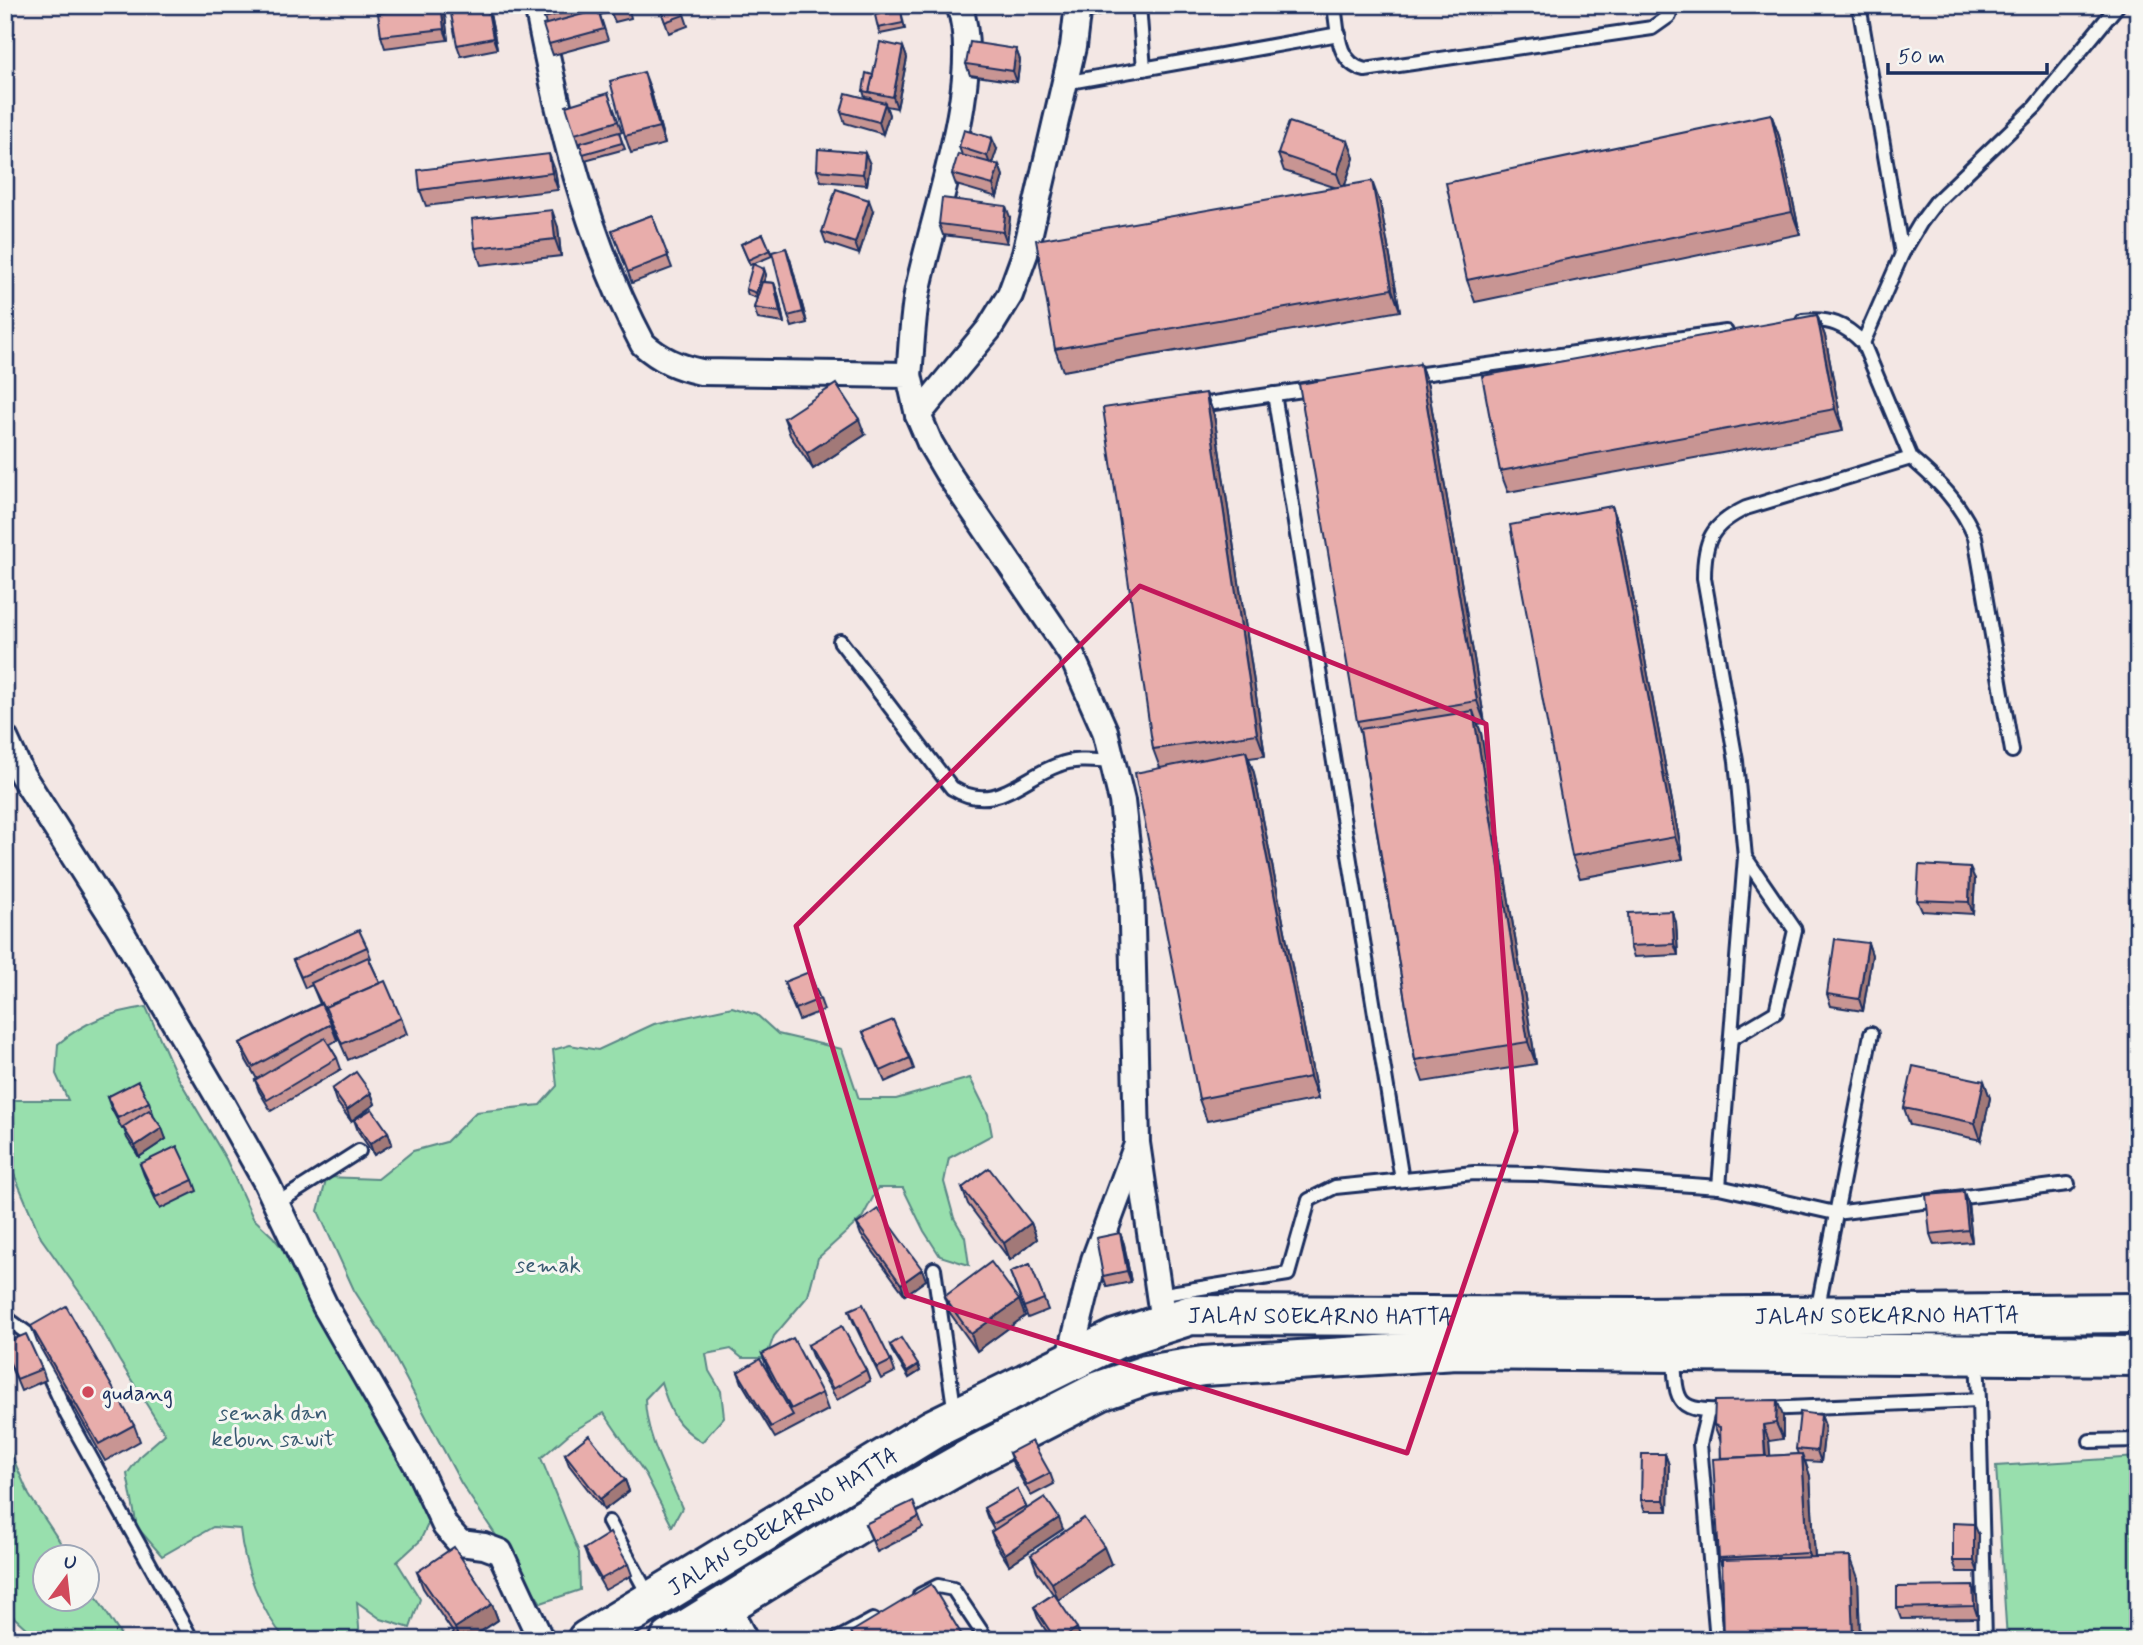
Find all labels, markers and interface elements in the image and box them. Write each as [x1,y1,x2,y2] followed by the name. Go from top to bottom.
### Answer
[1888,32,2047,76] scale bar
[1898,43,1945,71] text: 50 m
[515,1251,581,1281] park label: semak
[1754,1301,2020,1333] street label: JALAN SOEKARNO HATTA
[1187,1302,1453,1333] street label: JALAN SOEKARNO HATTA
[102,1379,173,1409] place label: gudang
[80,1384,96,1400] marker: gudang
[211,1399,335,1455] park label: semak dan kebun sawit
[663,1441,904,1604] street label: JALAN SOEKARNO HATTA
[32,1544,102,1614] north arrow
[61,1549,79,1577] text: U

